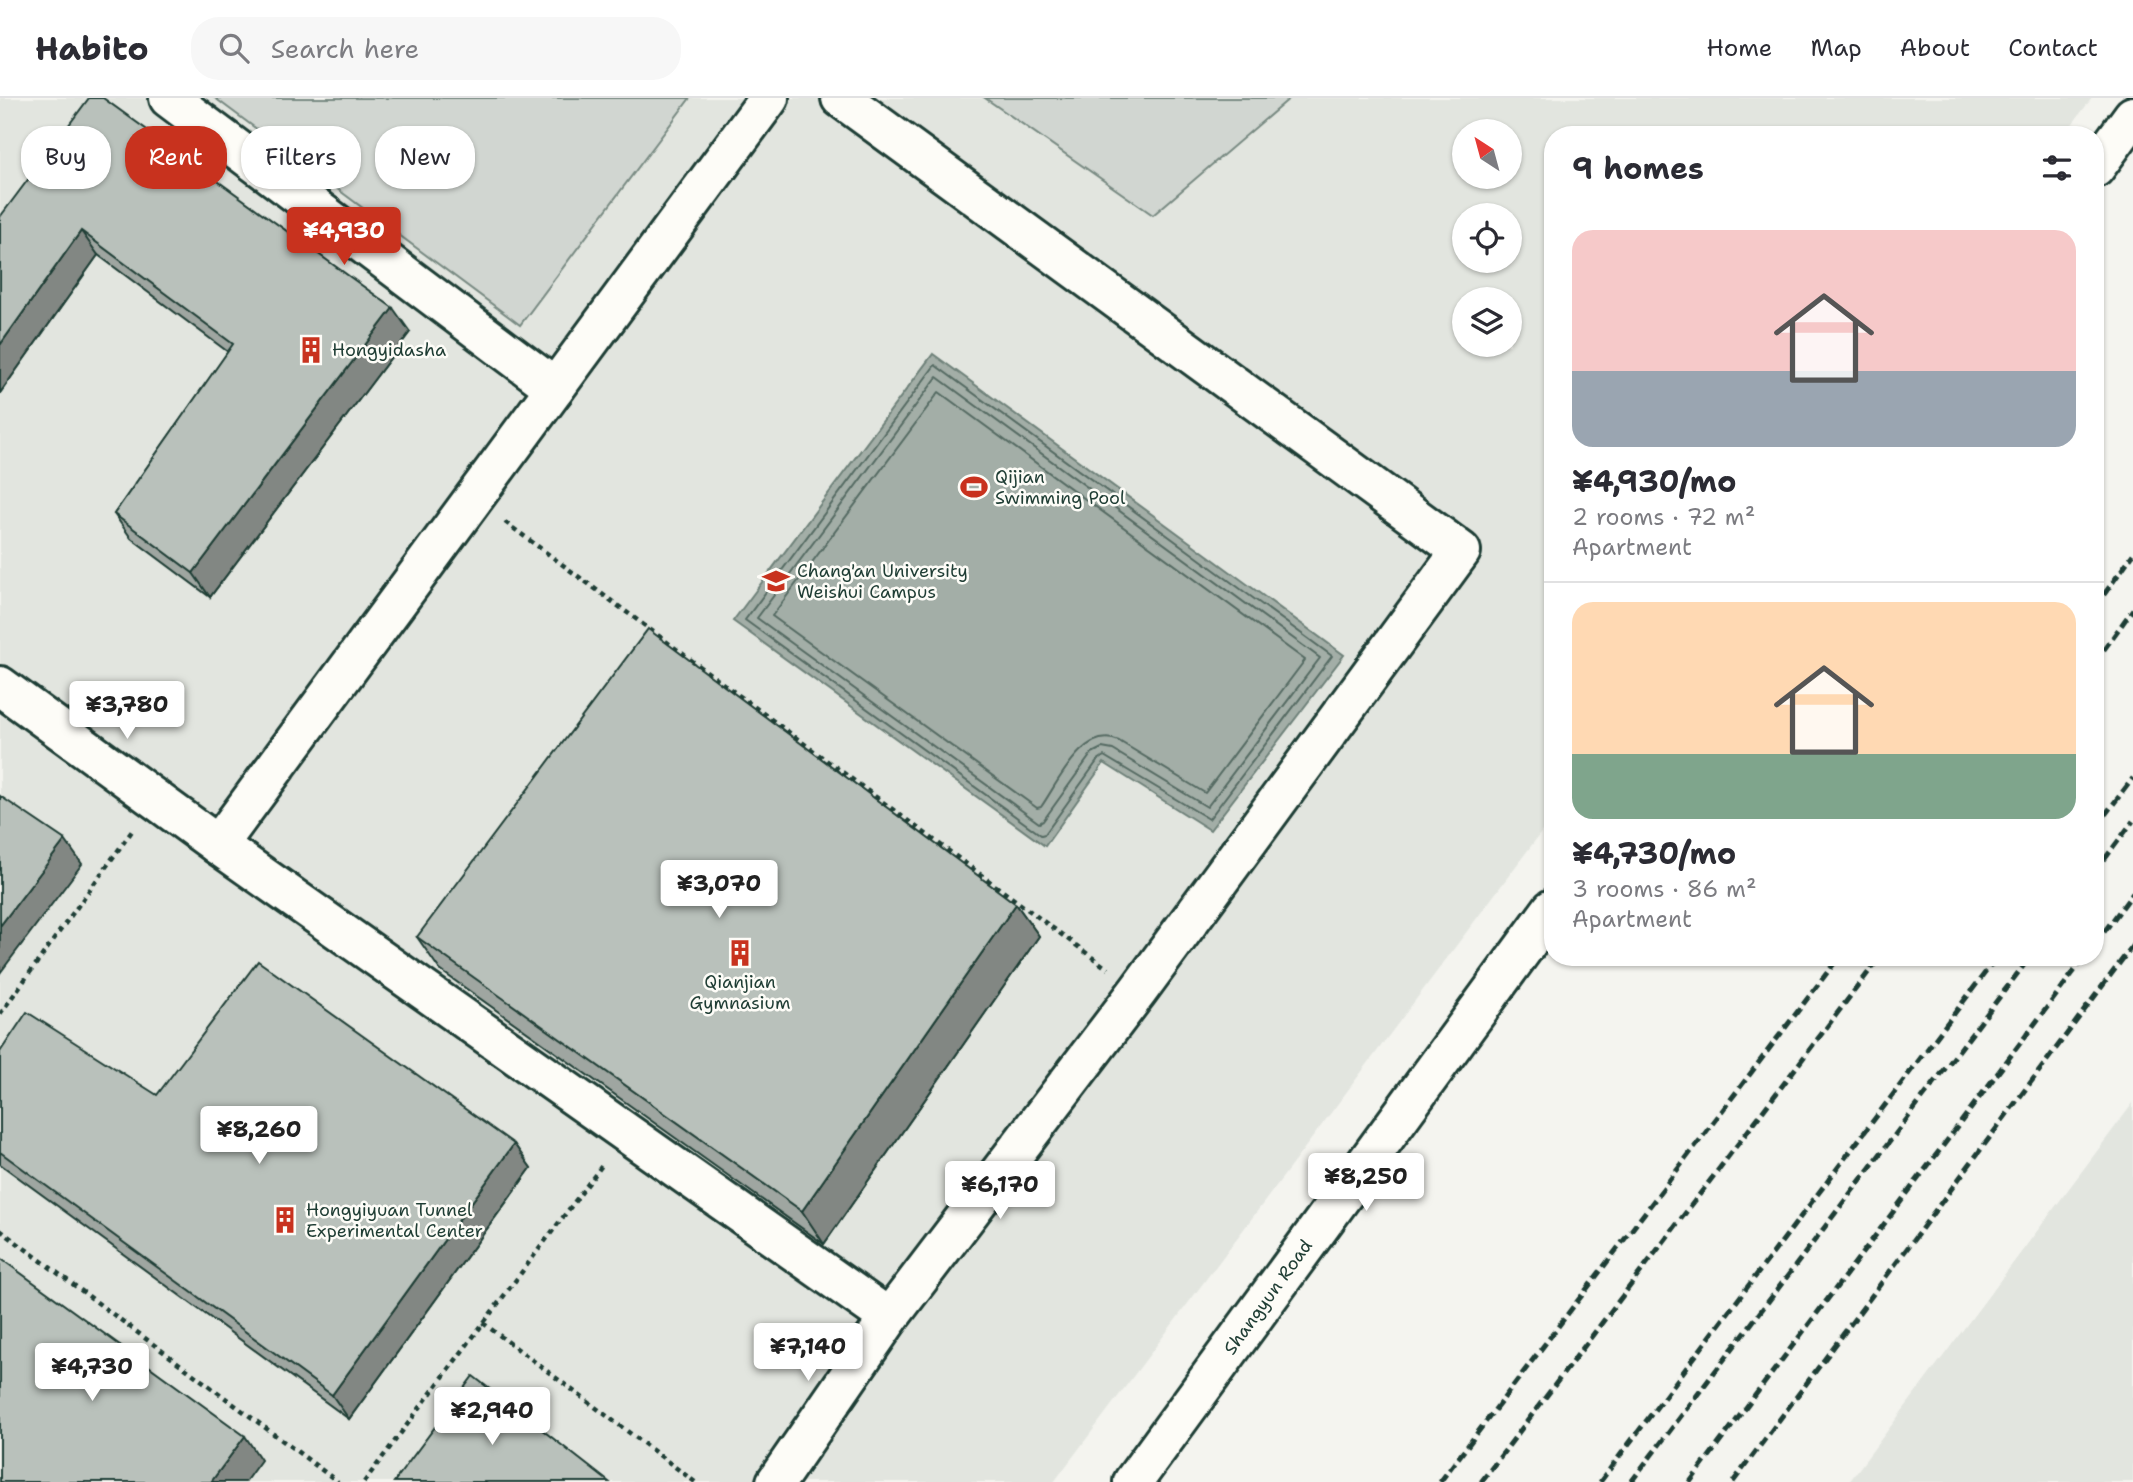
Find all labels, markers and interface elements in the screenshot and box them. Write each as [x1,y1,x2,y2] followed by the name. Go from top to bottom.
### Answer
[191,17,681,80] search box
[35,26,149,71] text: Habito
[215,29,253,67] icon: search
[271,31,419,66] text: Search here
[1706,32,1772,64] text: Home
[1810,32,1862,64] text: Map
[1900,32,1970,64] text: About
[2008,32,2098,64] text: Contact
[1452,119,1522,189] north arrow
[1452,119,1522,357] map controls
[21,126,111,189] chip: Buy
[125,126,227,189] chip: Rent
[241,126,361,189] chip: Filters
[375,126,475,189] chip: New
[1572,148,1704,189] text: 9 homes
[2038,149,2076,187] icon: filters
[1452,203,1522,273] button: locate
[287,208,401,267] pin: ¥4,930
[303,215,385,245] text: ¥4,930
[1761,275,1887,401] icon: home
[1452,287,1522,357] button: layers
[296,335,326,365] building icon: Hongyidasha
[332,338,446,362] place label: Hongyidasha
[1572,461,1737,502] text: ¥4,930/mo
[995,465,1126,510] place label: Qijian Swimming Pool
[959,472,989,502] sports icon: Qijian Swimming Pool
[1572,502,1755,532] text: 2 rooms · 72 m²
[1572,532,1692,562] text: Apartment
[797,559,968,604] place label: Chang'an University Weishui Campus
[761,566,791,596] school or university icon: Chang'an University Weishui Campus
[1761,647,1887,773] icon: home
[70,682,184,741] pin: ¥3,780
[85,689,169,719] text: ¥3,780
[1572,833,1736,874] text: ¥4,730/mo
[662,860,776,920] pin: ¥3,070
[677,868,761,898] text: ¥3,070
[1572,874,1757,904] text: 3 rooms · 86 m²
[1572,904,1692,934] text: Apartment
[725,938,755,968] building icon: Qianjian Gymnasium
[690,970,790,1015] place label: Qianjian Gymnasium
[202,1107,316,1166] pin: ¥8,260
[216,1114,302,1144] text: ¥8,260
[1309,1154,1423,1213] pin: ¥8,250
[1324,1161,1408,1191] text: ¥8,250
[943,1162,1057,1221] pin: ¥6,170
[961,1169,1039,1199] text: ¥6,170
[306,1198,483,1243] place label: Hongyiyuan Tunnel Experimental Center
[270,1205,300,1235] building icon: Hongyiyuan Tunnel Experimental Center
[1218,1235,1318,1359] street label: Shangyun Road
[751,1324,865,1383] pin: ¥7,140
[770,1331,846,1361] text: ¥7,140
[35,1344,149,1403] pin: ¥4,730
[51,1351,133,1381] text: ¥4,730
[435,1388,549,1447] pin: ¥2,940
[450,1395,534,1425] text: ¥2,940

